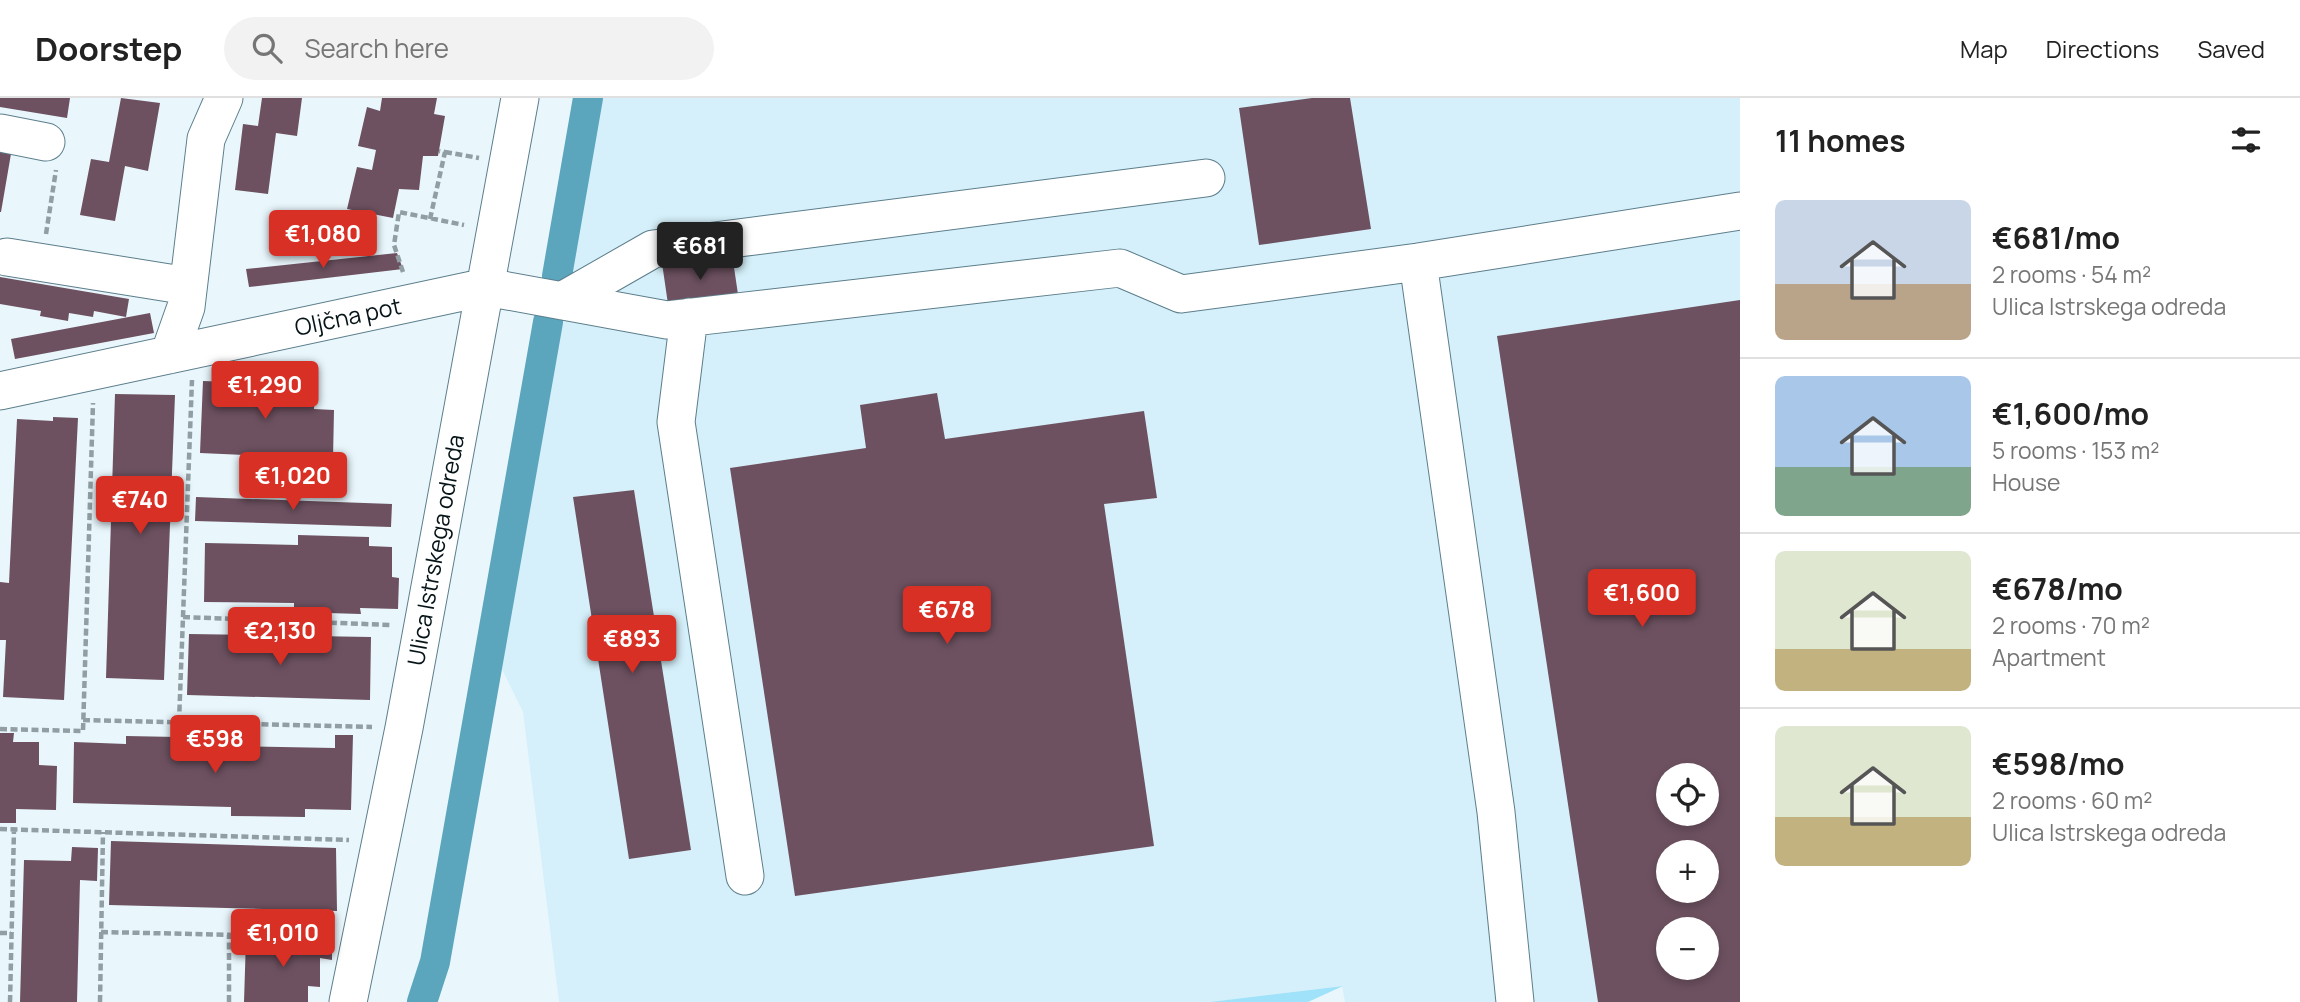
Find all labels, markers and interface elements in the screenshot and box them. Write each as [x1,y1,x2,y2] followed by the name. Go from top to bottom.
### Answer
[224,17,714,80] search box
[35,26,182,71] text: Doorstep
[248,29,286,67] icon: search
[304,30,449,66] text: Search here
[1960,32,2008,65] text: Map
[2046,32,2159,65] text: Directions
[2197,32,2265,65] text: Saved
[1775,120,1906,161] text: 11 homes
[2227,121,2265,159] icon: filters
[266,211,380,270] pin: €1,080
[285,217,361,249] text: €1,080
[1992,217,2120,258] text: €681/mo
[659,222,741,282] pin: €681
[1831,228,1915,312] icon: home
[673,229,727,261] text: €681
[1992,258,2151,290] text: 2 rooms · 54 m²
[292,289,404,343] street label: Oljčna pot
[1992,290,2226,322] text: Ulica Istrskega odreda
[208,362,322,421] pin: €1,290
[228,368,302,400] text: €1,290
[1992,393,2149,434] text: €1,600/mo
[1831,404,1915,488] icon: home
[399,432,471,668] street label: Ulica Istrskega odreda
[1992,434,2159,466] text: 5 rooms · 153 m²
[236,452,350,512] pin: €1,020
[255,459,331,491] text: €1,020
[1992,466,2061,498] text: House
[99,476,181,536] pin: €740
[112,483,168,515] text: €740
[1992,568,2123,609] text: €678/mo
[1585,570,1699,629] pin: €1,600
[1604,576,1680,608] text: €1,600
[1831,579,1915,663] icon: home
[906,587,988,646] pin: €678
[919,593,975,625] text: €678
[223,608,337,667] pin: €2,130
[1992,609,2150,641] text: 2 rooms · 70 m²
[244,614,316,646] text: €2,130
[591,616,673,675] pin: €893
[603,622,661,654] text: €893
[1992,641,2106,673] text: Apartment
[174,716,256,775] pin: €598
[186,722,244,754] text: €598
[1992,743,2124,784] text: €598/mo
[1831,754,1915,838] icon: home
[1656,763,1719,980] map controls
[1656,763,1719,826] button: locate
[1992,784,2153,816] text: 2 rooms · 60 m²
[1992,816,2226,848] text: Ulica Istrskega odreda
[1656,840,1719,903] button: +
[226,910,340,969] pin: €1,010
[247,916,319,948] text: €1,010
[1656,917,1719,980] button: −

